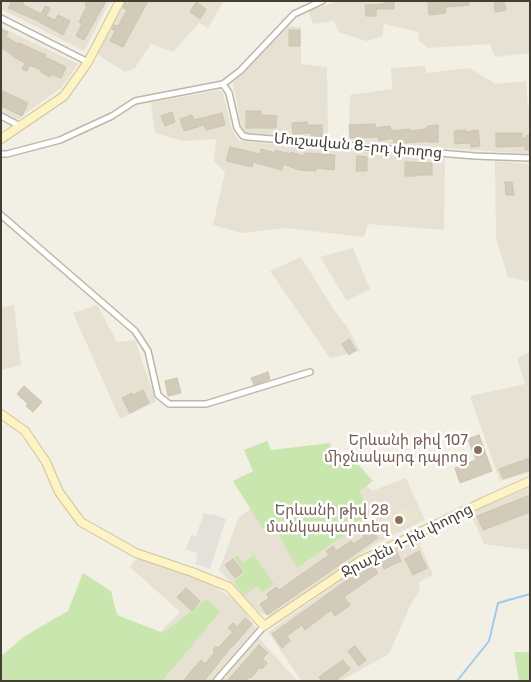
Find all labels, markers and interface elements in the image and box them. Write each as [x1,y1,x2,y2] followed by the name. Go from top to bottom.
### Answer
[273,130,443,162] street label: Մուշավան 8-րդ փողոց
[324,432,468,467] place label: Երևանի թիվ 107 միջնակարգ դպրոց
[472,444,484,456] marker: Երևանի թիվ 107 միջնակարգ դպրոց
[338,500,476,582] street label: Ջրաշեն 1-ին փողոց
[266,502,389,537] place label: Երևանի թիվ 28 մանկապարտեզ
[393,514,405,526] marker: Երևանի թիվ 28 մանկապարտեզ

